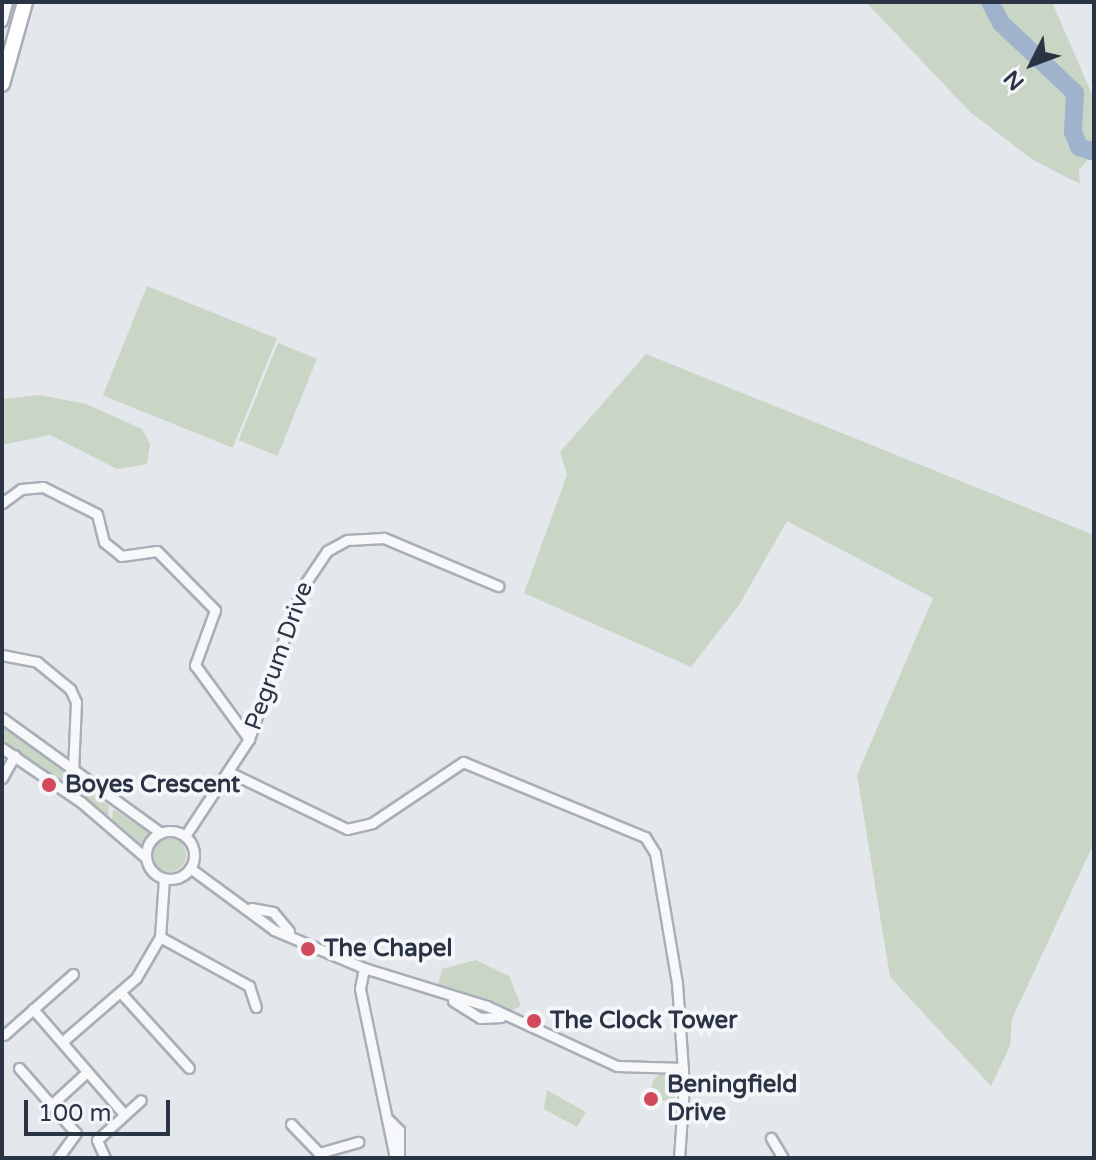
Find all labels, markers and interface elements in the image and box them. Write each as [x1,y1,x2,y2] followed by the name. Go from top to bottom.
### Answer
[992,24,1072,104] north arrow
[999,65,1030,95] text: N
[239,578,319,734] street label: Pegrum Drive
[65,771,240,799] place label: Boyes Crescent
[40,776,58,794] marker: Boyes Crescent
[324,935,452,963] place label: The Chapel
[299,940,317,958] marker: The Chapel
[550,1007,737,1035] place label: The Clock Tower
[525,1012,543,1030] marker: The Clock Tower
[667,1071,797,1127] place label: Beningfield Drive
[28,1084,174,1134] scale bar
[642,1090,660,1108] marker: Beningfield Drive
[38,1099,112,1128] text: 100 m

